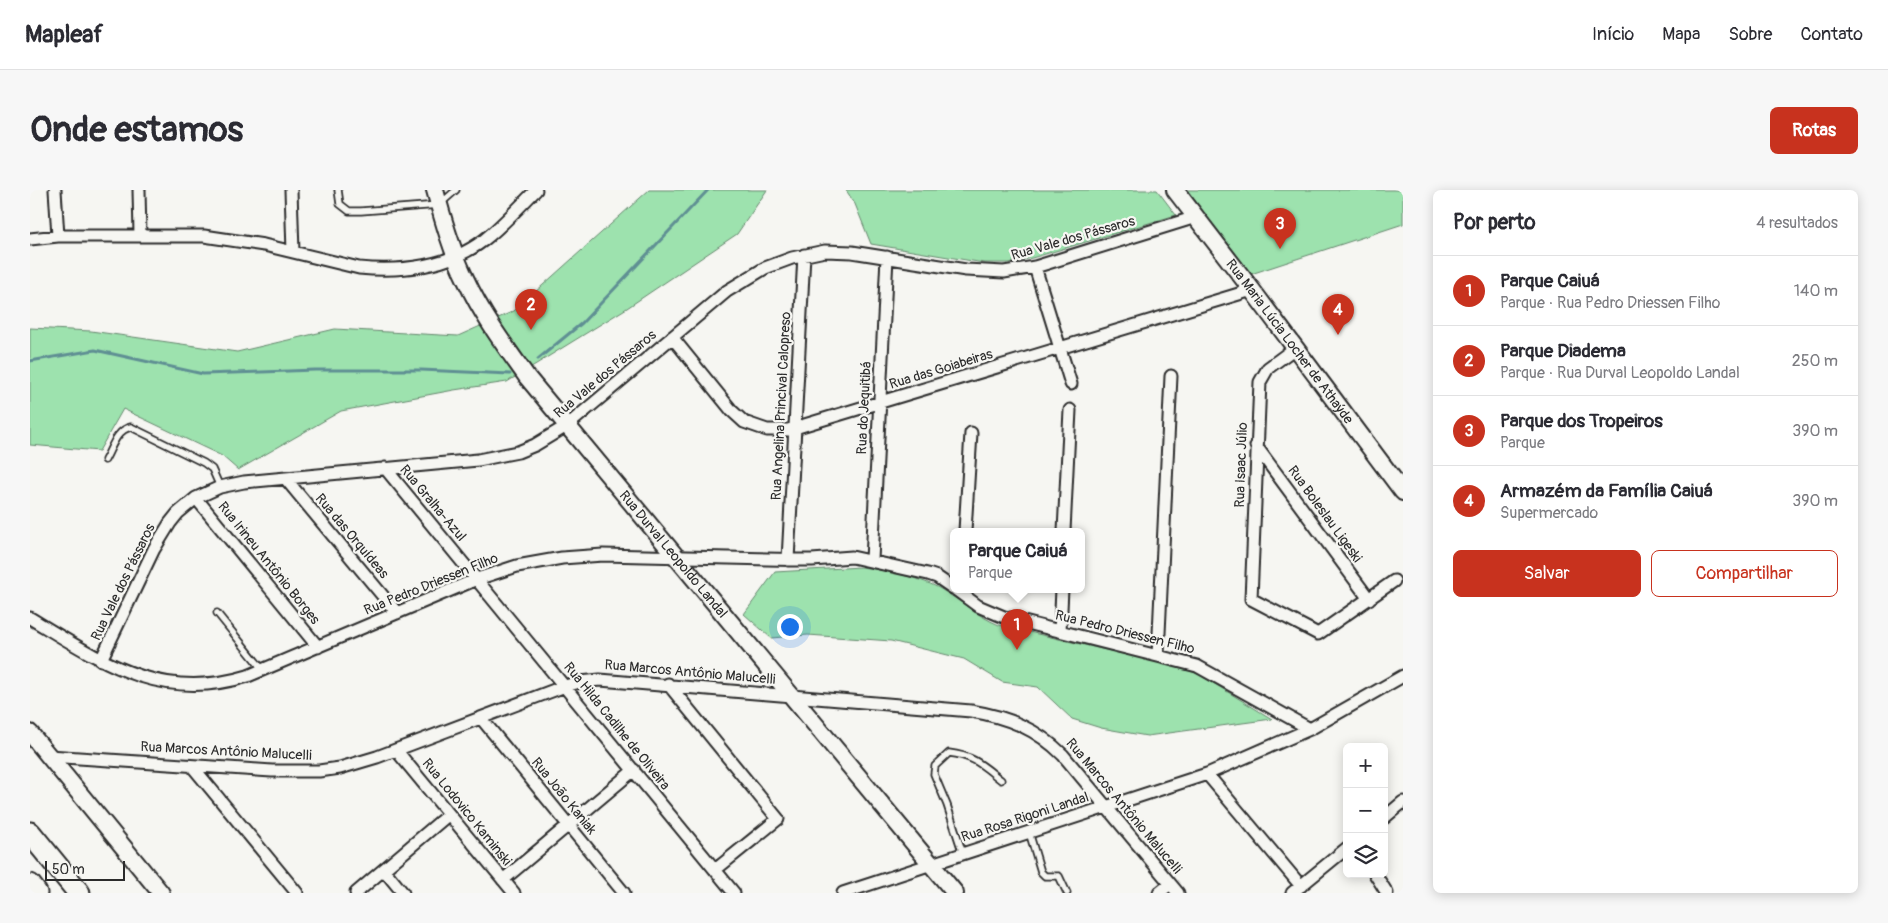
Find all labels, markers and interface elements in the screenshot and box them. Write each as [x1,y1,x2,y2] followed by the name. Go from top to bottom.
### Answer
[25,20,103,49] text: Mapleaf
[1592,23,1634,46] text: Início
[1662,23,1700,46] text: Mapa
[1728,23,1772,46] text: Sobre
[1800,23,1863,46] text: Contato
[1770,107,1858,154] button: Rotas
[30,108,243,152] text: Onde estamos
[1264,208,1296,249] pin: 3
[1453,209,1535,236] text: Por perto
[1009,212,1138,264] street label: Rua Vale dos Pássaros
[1756,213,1838,233] text: 4 resultados
[1223,256,1357,427] street label: Rua Maria Lúcia Locher de Athaýde
[1500,269,1600,293] text: Parque Caiuá
[1466,281,1472,301] text: 1
[1794,281,1838,301] text: 140 m
[515,289,547,330] pin: 2
[1500,293,1720,313] text: Parque · Rua Pedro Driessen Filho
[1322,294,1354,335] pin: 4
[768,311,794,501] street label: Rua Angelina Princival Calopreso
[550,326,660,422] street label: Rua Vale dos Pássaros
[1500,339,1626,363] text: Parque Diadema
[887,345,995,393] street label: Rua das Goiabeiras
[1465,351,1473,371] text: 2
[1792,351,1838,371] text: 250 m
[853,361,875,455] street label: Rua do Jequitibá
[1500,363,1740,383] text: Parque · Rua Durval Leopoldo Landal
[1500,409,1663,433] text: Parque dos Tropeiros
[1465,421,1473,441] text: 3
[1792,421,1838,441] text: 390 m
[1231,422,1251,508] street label: Rua Isaac Júlio
[1500,433,1545,453] text: Parque
[396,461,470,545] street label: Rua Gralha-Azul
[1284,462,1366,566] street label: Rua Boleslau Ligeski
[1500,479,1713,503] text: Armazém da Família Caiuá
[616,487,731,621] street label: Rua Durval Leopoldo Landal
[312,490,393,582] street label: Rua das Orquídeas
[1464,491,1474,511] text: 4
[1792,491,1838,511] text: 390 m
[214,498,324,628] street label: Rua Irineu Antônio Borges
[1500,503,1598,523] text: Supermercado
[87,520,159,643] street label: Rua Vale dos Pássaros
[950,528,1085,593] popup
[968,539,1067,563] text: Parque Caiuá
[361,549,501,619] street label: Rua Pedro Driessen Filho
[1453,550,1641,597] button: Salvar
[1651,550,1838,597] button: Compartilhar
[968,563,1012,583] text: Parque
[1054,606,1197,658] street label: Rua Pedro Driessen Filho
[1001,609,1033,650] pin: 1
[777,614,803,640] your location
[604,656,777,688] street label: Rua Marcos Antônio Malucelli
[560,659,674,793] street label: Rua Hilda Cadilhe de Oliveira
[1062,735,1186,878] street label: Rua Marcos Antônio Malucelli
[140,738,313,764] street label: Rua Marcos Antônio Malucelli
[1343,743,1388,878] map controls
[1343,743,1388,788] button: +
[528,754,600,838] street label: Rua João Kaniak
[419,755,516,869] street label: Rua Lodovico Kaminski
[959,788,1091,846] street label: Rua Rosa Rigoni Landal
[1343,788,1388,833] button: −
[1343,833,1388,878] button: layers
[45,858,125,881] scale bar
[52,861,85,878] text: 50 m

